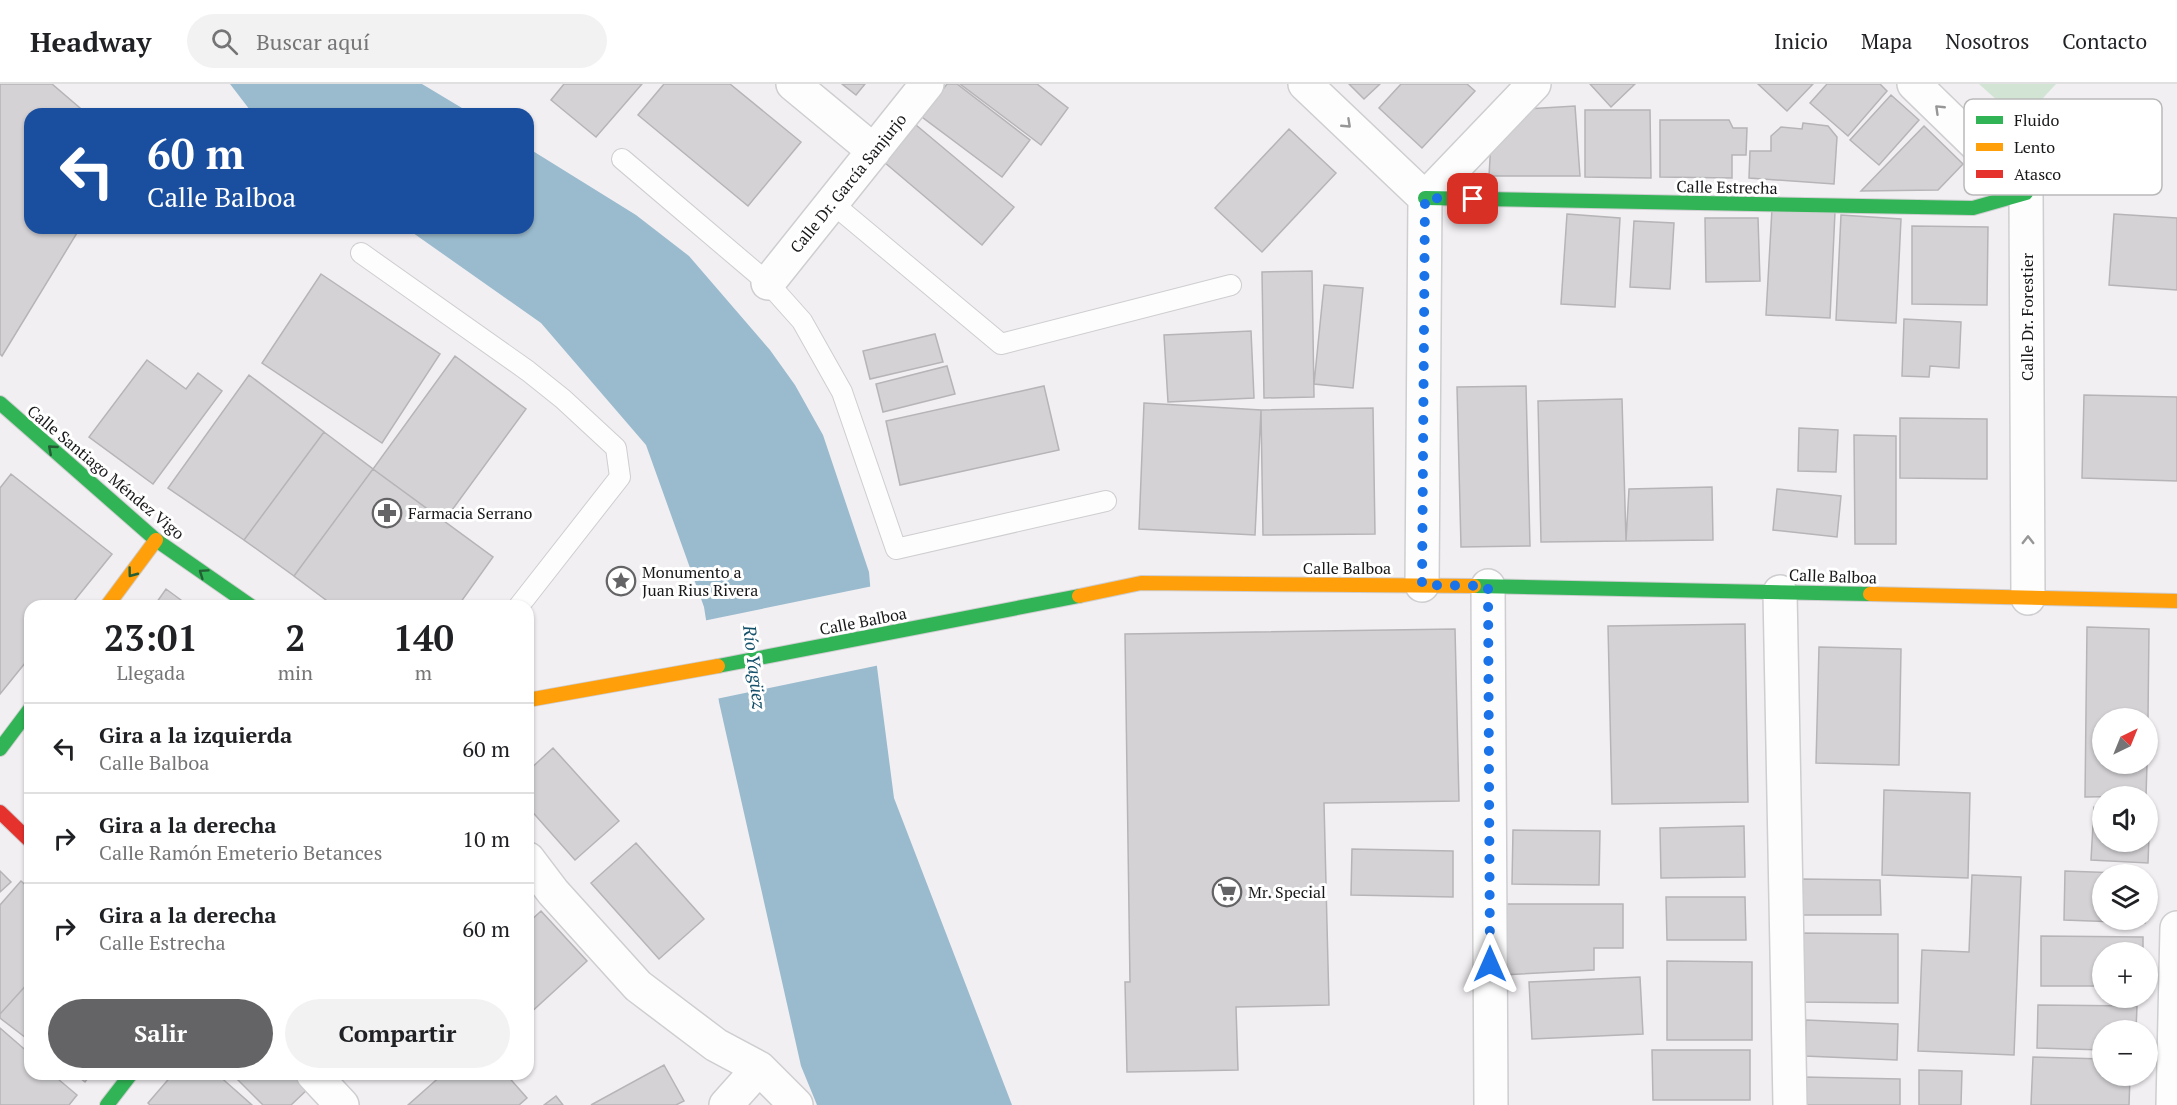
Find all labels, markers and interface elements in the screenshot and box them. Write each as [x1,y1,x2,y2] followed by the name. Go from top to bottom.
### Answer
[187,14,607,68] search box
[30,23,151,60] text: Headway
[208,25,241,58] icon: search
[256,27,370,56] text: Buscar aquí
[1774,27,1828,55] text: Inicio
[1861,27,1912,55] text: Mapa
[1945,27,2029,55] text: Nosotros
[2062,27,2147,55] text: Contacto
[1964,99,2162,195] legend
[1936,105,1947,116] one-way arrow
[785,109,911,257] street label: Calle Dr. García Sanjurjo
[2014,109,2059,131] text: Fluido
[1341,117,1351,128] one-way arrow
[147,125,245,181] text: 60 m
[48,132,126,210] icon: left
[2014,136,2055,158] text: Lento
[2014,163,2061,185] text: Atasco
[1447,173,1498,224] pin
[1676,175,1778,199] street label: Calle Estrecha
[147,179,296,215] text: Calle Balboa
[1456,182,1489,215] icon: arrive
[2016,252,2038,381] street label: Calle Dr. Forestier
[23,400,189,544] street label: Calle Santiago Méndez Vigo
[48,445,59,456] one-way arrow
[371,497,403,529] pharmacy icon: Farmacia Serrano
[408,502,533,524] place label: Farmacia Serrano
[2022,535,2034,544] one-way arrow
[1303,557,1391,579] street label: Calle Balboa
[642,561,758,601] place label: Monumento a Juan Rius Rivera
[1788,563,1878,589] street label: Calle Balboa
[605,565,637,597] place icon: Monumento a Juan Rius Rivera
[128,567,139,578] one-way arrow
[199,569,210,580] one-way arrow
[818,602,908,640] street label: Calle Balboa
[104,614,198,661] text: 23:01
[285,614,306,661] text: 2
[393,614,454,661] text: 140
[738,623,772,711] water label: Río Yagüez
[116,659,185,686] text: Llegada
[278,659,313,686] text: min
[415,659,432,686] text: m
[2092,708,2158,774] north arrow
[2092,708,2158,1086] map controls
[99,720,292,749] text: Gira a la izquierda
[48,732,81,765] icon: left
[462,734,510,763] text: 60 m
[99,749,209,776] text: Calle Balboa
[2092,786,2158,852] button: sound
[99,810,277,839] text: Gira a la derecha
[48,822,81,855] icon: right
[462,824,510,853] text: 10 m
[99,839,382,866] text: Calle Ramón Emeterio Betances
[2092,864,2158,930] button: layers
[1211,876,1243,908] supermarket icon: Mr. Special
[1248,881,1326,903] place label: Mr. Special
[99,900,277,929] text: Gira a la derecha
[48,912,81,945] icon: right
[462,914,510,943] text: 60 m
[99,929,226,956] text: Calle Estrecha
[1458,932,1522,996] position arrow
[2092,942,2158,1008] button: +
[48,999,273,1068] button: Salir
[285,999,510,1068] button: Compartir
[2092,1020,2158,1086] button: −

